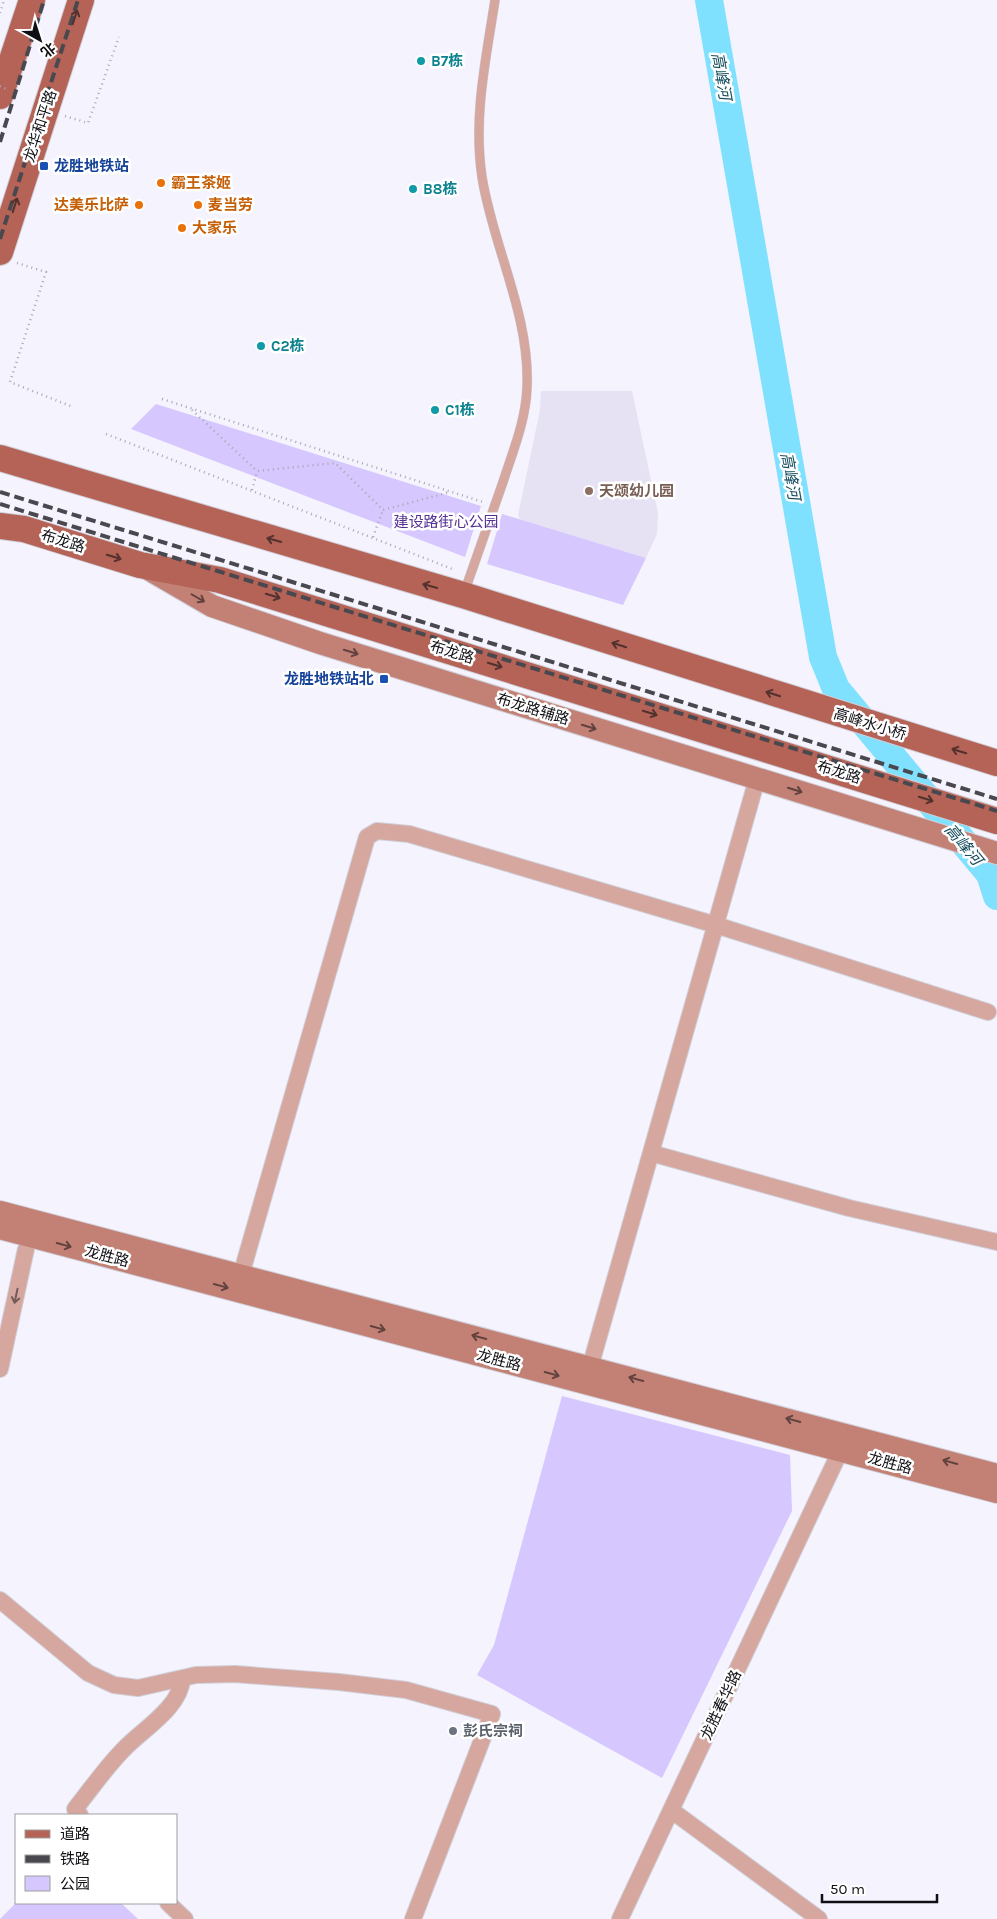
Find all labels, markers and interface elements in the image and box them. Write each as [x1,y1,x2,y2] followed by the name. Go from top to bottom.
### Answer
[71,9,81,25] one-way arrow
[15,15,65,65] north arrow
[37,39,59,61] text: 北
[708,51,736,104] water label: 高峰河
[431,52,463,70] place label: B7栋
[415,55,427,67] marker: B7栋
[20,88,60,164] street label: 龙华和平路
[54,157,129,175] place label: 龙胜地铁站
[38,160,50,172] marker: 龙胜地铁站
[171,174,231,192] place label: 霸王茶姬
[155,177,167,189] marker: 霸王茶姬
[423,180,457,198] place label: B8栋
[407,183,419,195] marker: B8栋
[54,196,129,214] place label: 达美乐比萨
[208,196,253,214] place label: 麦当劳
[11,198,20,213] one-way arrow
[133,199,145,211] marker: 达美乐比萨
[192,199,204,211] marker: 麦当劳
[192,219,237,237] place label: 大家乐
[176,222,188,234] marker: 大家乐
[271,337,305,355] place label: C2栋
[255,340,267,352] marker: C2栋
[445,401,475,419] place label: C1栋
[429,404,441,416] marker: C1栋
[777,451,805,504] water label: 高峰河
[599,482,674,500] place label: 天颂幼儿园
[583,485,595,497] marker: 天颂幼儿园
[393,513,499,531] park label: 建设路街心公园
[39,526,87,556] street label: 布龙路
[267,534,283,544] one-way arrow
[106,553,122,562] one-way arrow
[423,580,439,590] one-way arrow
[264,592,280,602] one-way arrow
[190,593,204,603] one-way arrow
[428,637,476,667] street label: 布龙路
[611,639,627,649] one-way arrow
[342,648,358,658] one-way arrow
[486,661,502,671] one-way arrow
[284,670,374,688] place label: 龙胜地铁站北
[378,673,390,685] marker: 龙胜地铁站北
[494,689,572,729] street label: 布龙路辅路
[766,689,782,698] one-way arrow
[831,704,909,744] street label: 高峰水小桥
[642,709,658,719] one-way arrow
[581,722,597,732] one-way arrow
[952,746,967,755] one-way arrow
[815,757,863,787] street label: 布龙路
[786,786,802,796] one-way arrow
[918,795,933,804] one-way arrow
[941,820,988,871] water label: 高峰河
[56,1241,72,1250] one-way arrow
[83,1241,131,1271] street label: 龙胜路
[213,1282,229,1292] one-way arrow
[11,1288,20,1304] one-way arrow
[370,1324,386,1333] one-way arrow
[471,1332,487,1342] one-way arrow
[475,1345,523,1375] street label: 龙胜路
[544,1370,560,1379] one-way arrow
[628,1374,644,1383] one-way arrow
[785,1415,801,1424] one-way arrow
[866,1448,914,1478] street label: 龙胜路
[942,1457,958,1466] one-way arrow
[697,1667,745,1743] street label: 龙胜春华路
[463,1722,523,1740] place label: 彭氏宗祠
[447,1725,459,1737] marker: 彭氏宗祠
[15,1814,178,1904] legend
[60,1825,90,1843] text: 道路
[60,1850,90,1868] text: 铁路
[822,1872,937,1904] scale bar
[60,1875,90,1893] text: 公园
[830,1880,865,1898] text: 50 m

